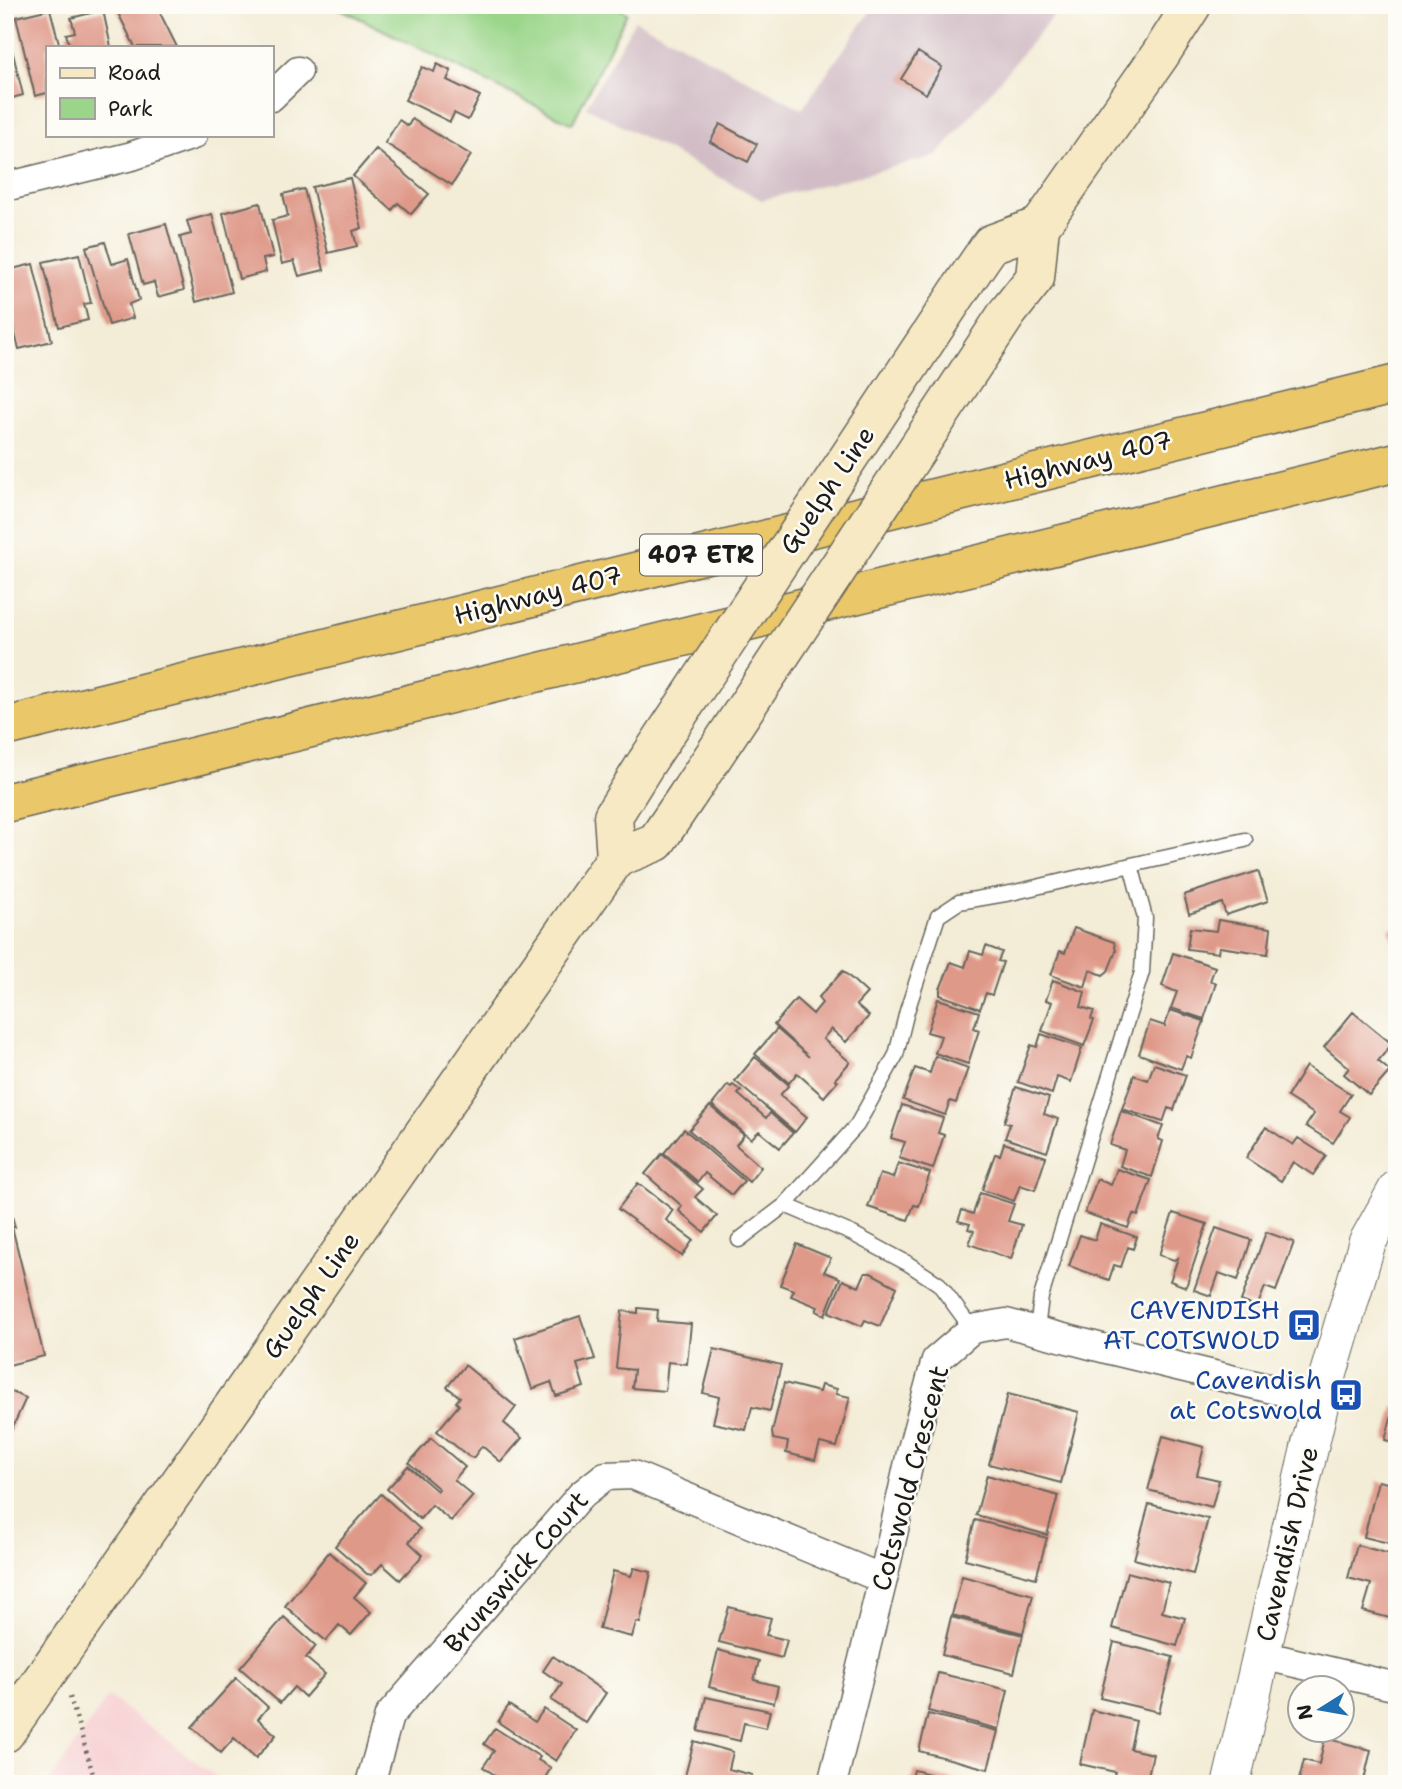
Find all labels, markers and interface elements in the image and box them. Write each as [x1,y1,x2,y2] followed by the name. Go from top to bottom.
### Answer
[46,46,273,136] legend
[108,59,161,87] text: Road
[108,95,153,123] text: Park
[771,419,882,561] street label: Guelph Line
[1000,422,1176,497] street label: Highway 407
[640,534,762,576] road number: 407 ETR
[450,557,626,632] street label: Highway 407
[254,1224,367,1365] street label: Guelph Line
[1103,1292,1280,1357] place label: CAVENDISH AT COTSWOLD
[1285,1306,1323,1344] bus stop icon: CAVENDISH AT COTSWOLD
[863,1361,956,1595] street label: Cotswold Crescent
[1169,1362,1322,1427] place label: Cavendish at Cotswold
[1327,1376,1365,1414] bus stop icon: Cavendish at Cotswold
[1247,1443,1326,1645] street label: Cavendish Drive
[435,1483,596,1660] street label: Brunswick Court
[1286,1674,1356,1744] north arrow
[1291,1702,1319,1722] text: N

